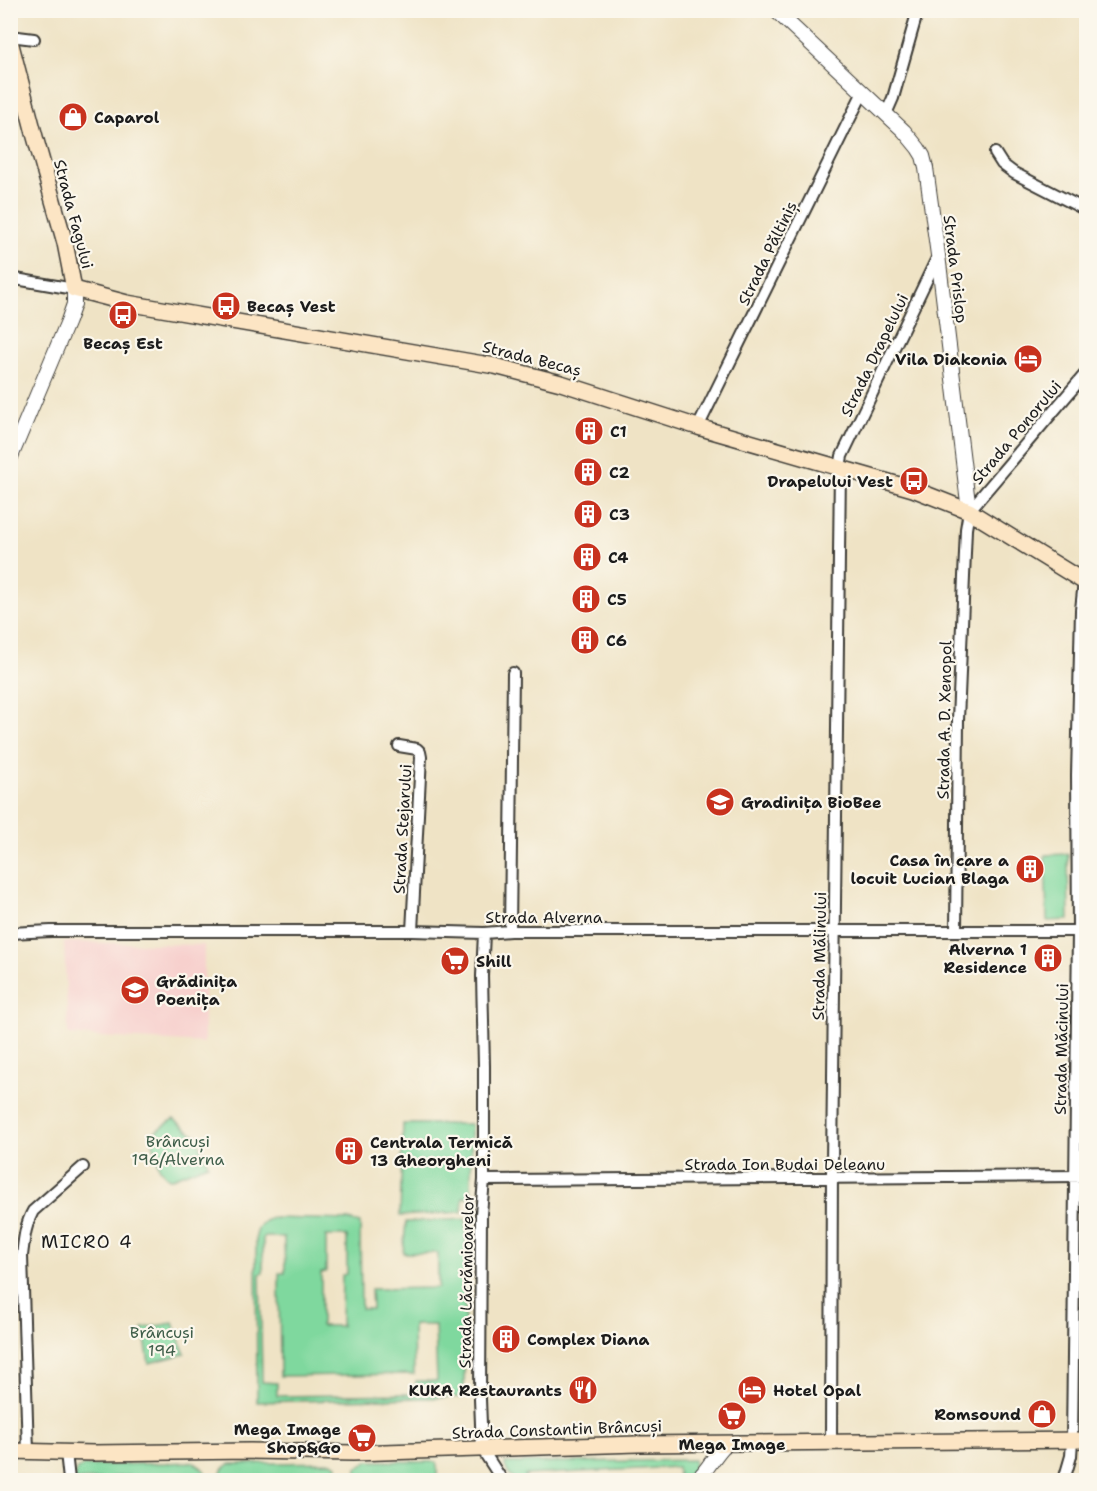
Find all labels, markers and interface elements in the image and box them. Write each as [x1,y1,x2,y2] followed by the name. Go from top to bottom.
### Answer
[57,101,89,133] shop icon: Caparol
[94,107,160,128] place label: Caparol
[49,157,98,271] street label: Strada Fagului
[733,198,803,309] street label: Strada Păltiniș
[938,214,973,324] street label: Strada Prislop
[210,290,242,322] bus stop icon: Becaș Vest
[836,290,913,420] street label: Strada Drapelului
[247,296,336,318] place label: Becaș Vest
[107,299,139,331] bus stop icon: Becaș Est
[83,333,163,355] place label: Becaș Est
[480,336,584,382] street label: Strada Becaș
[1012,343,1044,375] hotel icon: Vila Diakonia
[895,349,1007,370] place label: Vila Diakonia
[967,376,1066,489] street label: Strada Ponorului
[573,415,605,447] building icon: C1
[610,421,627,442] place label: C1
[572,456,604,488] building icon: C2
[609,462,630,483] place label: C2
[898,465,930,497] bus stop icon: Drapelului Vest
[767,471,893,492] place label: Drapelului Vest
[572,498,604,530] building icon: C3
[609,504,630,525] place label: C3
[571,541,603,573] building icon: C4
[608,547,629,568] place label: C4
[570,583,602,615] building icon: C5
[607,589,627,610] place label: C5
[569,624,601,656] building icon: C6
[606,630,627,651] place label: C6
[933,640,956,800] street label: Strada A. D. Xenopol
[389,763,416,895] street label: Strada Stejarului
[704,786,736,818] school or university icon: Gradinița BioBee
[741,792,882,814] place label: Gradinița BioBee
[851,850,1009,889] place label: Casa în care a locuit Lucian Blaga
[1014,853,1046,885] building icon: Casa în care a locuit Lucian Blaga
[808,891,831,1021] street label: Strada Mălinului
[485,907,603,928] street label: Strada Alverna
[944,939,1027,978] place label: Alverna 1 Residence
[1032,942,1064,974] building icon: Alverna 1 Residence
[439,945,471,977] supermarket icon: Shill
[476,951,512,972] place label: Shill
[156,971,237,1011] place label: Grădinița Poenița
[119,974,151,1006] school or university icon: Grădinița Poenița
[1050,983,1073,1115] street label: Strada Măcinului
[132,1131,224,1170] park label: Brâncuși 196/Alverna
[370,1132,513,1171] place label: Centrala Termică 13 Gheorgheni
[333,1135,365,1167] building icon: Centrala Termică 13 Gheorgheni
[685,1154,885,1175] street label: Strada Ion Budai Deleanu
[454,1194,479,1368] street label: Strada Lăcrămioarelor
[41,1230,133,1254] district label: MICRO 4
[130,1322,194,1361] park label: Brâncuși 194
[490,1323,522,1355] building icon: Complex Diana
[527,1329,649,1350] place label: Complex Diana
[567,1374,599,1406] restaurant icon: KUKA Restaurants
[736,1374,768,1406] hotel icon: Hotel Opal
[409,1380,562,1401] place label: KUKA Restaurants
[773,1380,862,1401] place label: Hotel Opal
[1026,1398,1058,1430] shop icon: Romsound
[716,1400,748,1432] supermarket icon: Mega Image
[934,1404,1021,1425] place label: Romsound
[451,1415,663,1445] street label: Strada Constantin Brâncuși
[234,1419,341,1458] place label: Mega Image Shop&Go
[346,1422,378,1454] supermarket icon: Mega Image Shop&Go
[678,1434,786,1455] place label: Mega Image

